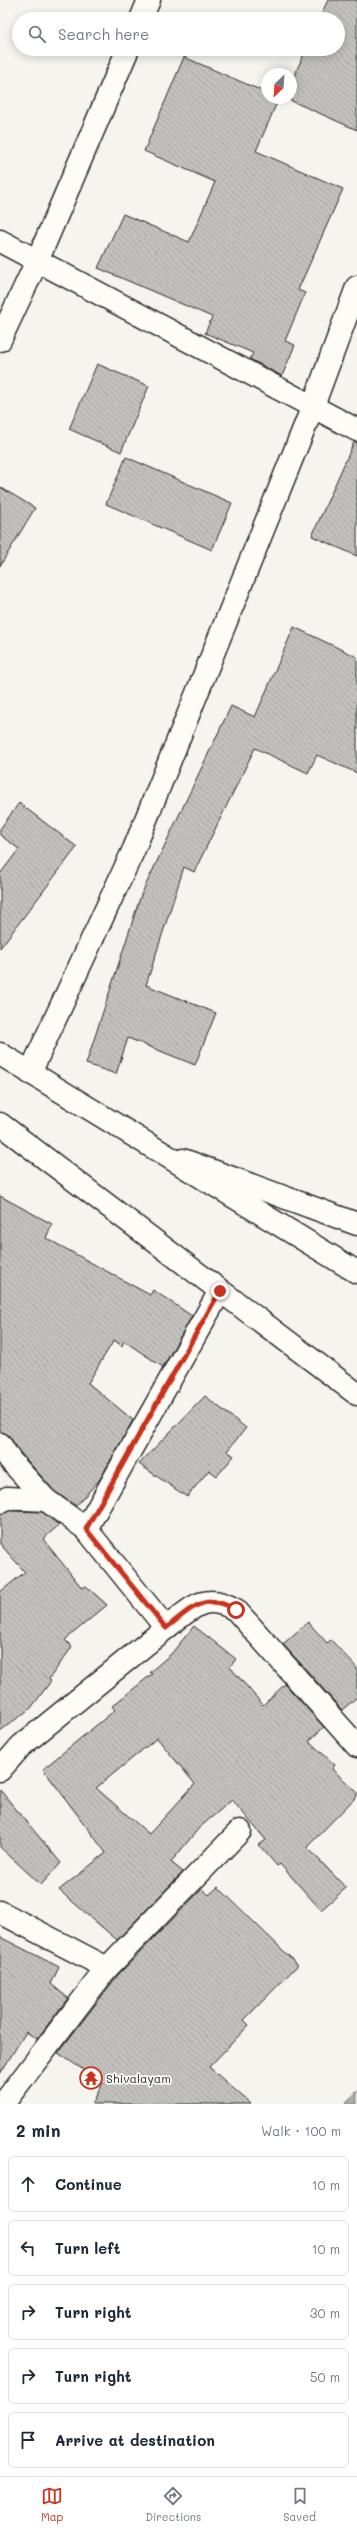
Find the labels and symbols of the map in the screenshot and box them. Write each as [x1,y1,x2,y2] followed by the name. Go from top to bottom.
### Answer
[261,68,297,104] north arrow
[211,1282,229,1300] route end
[227,1601,245,1619] route start
[78,2065,104,2091] temple icon: Shivalayam
[106,2070,171,2086] place label: Shivalayam

